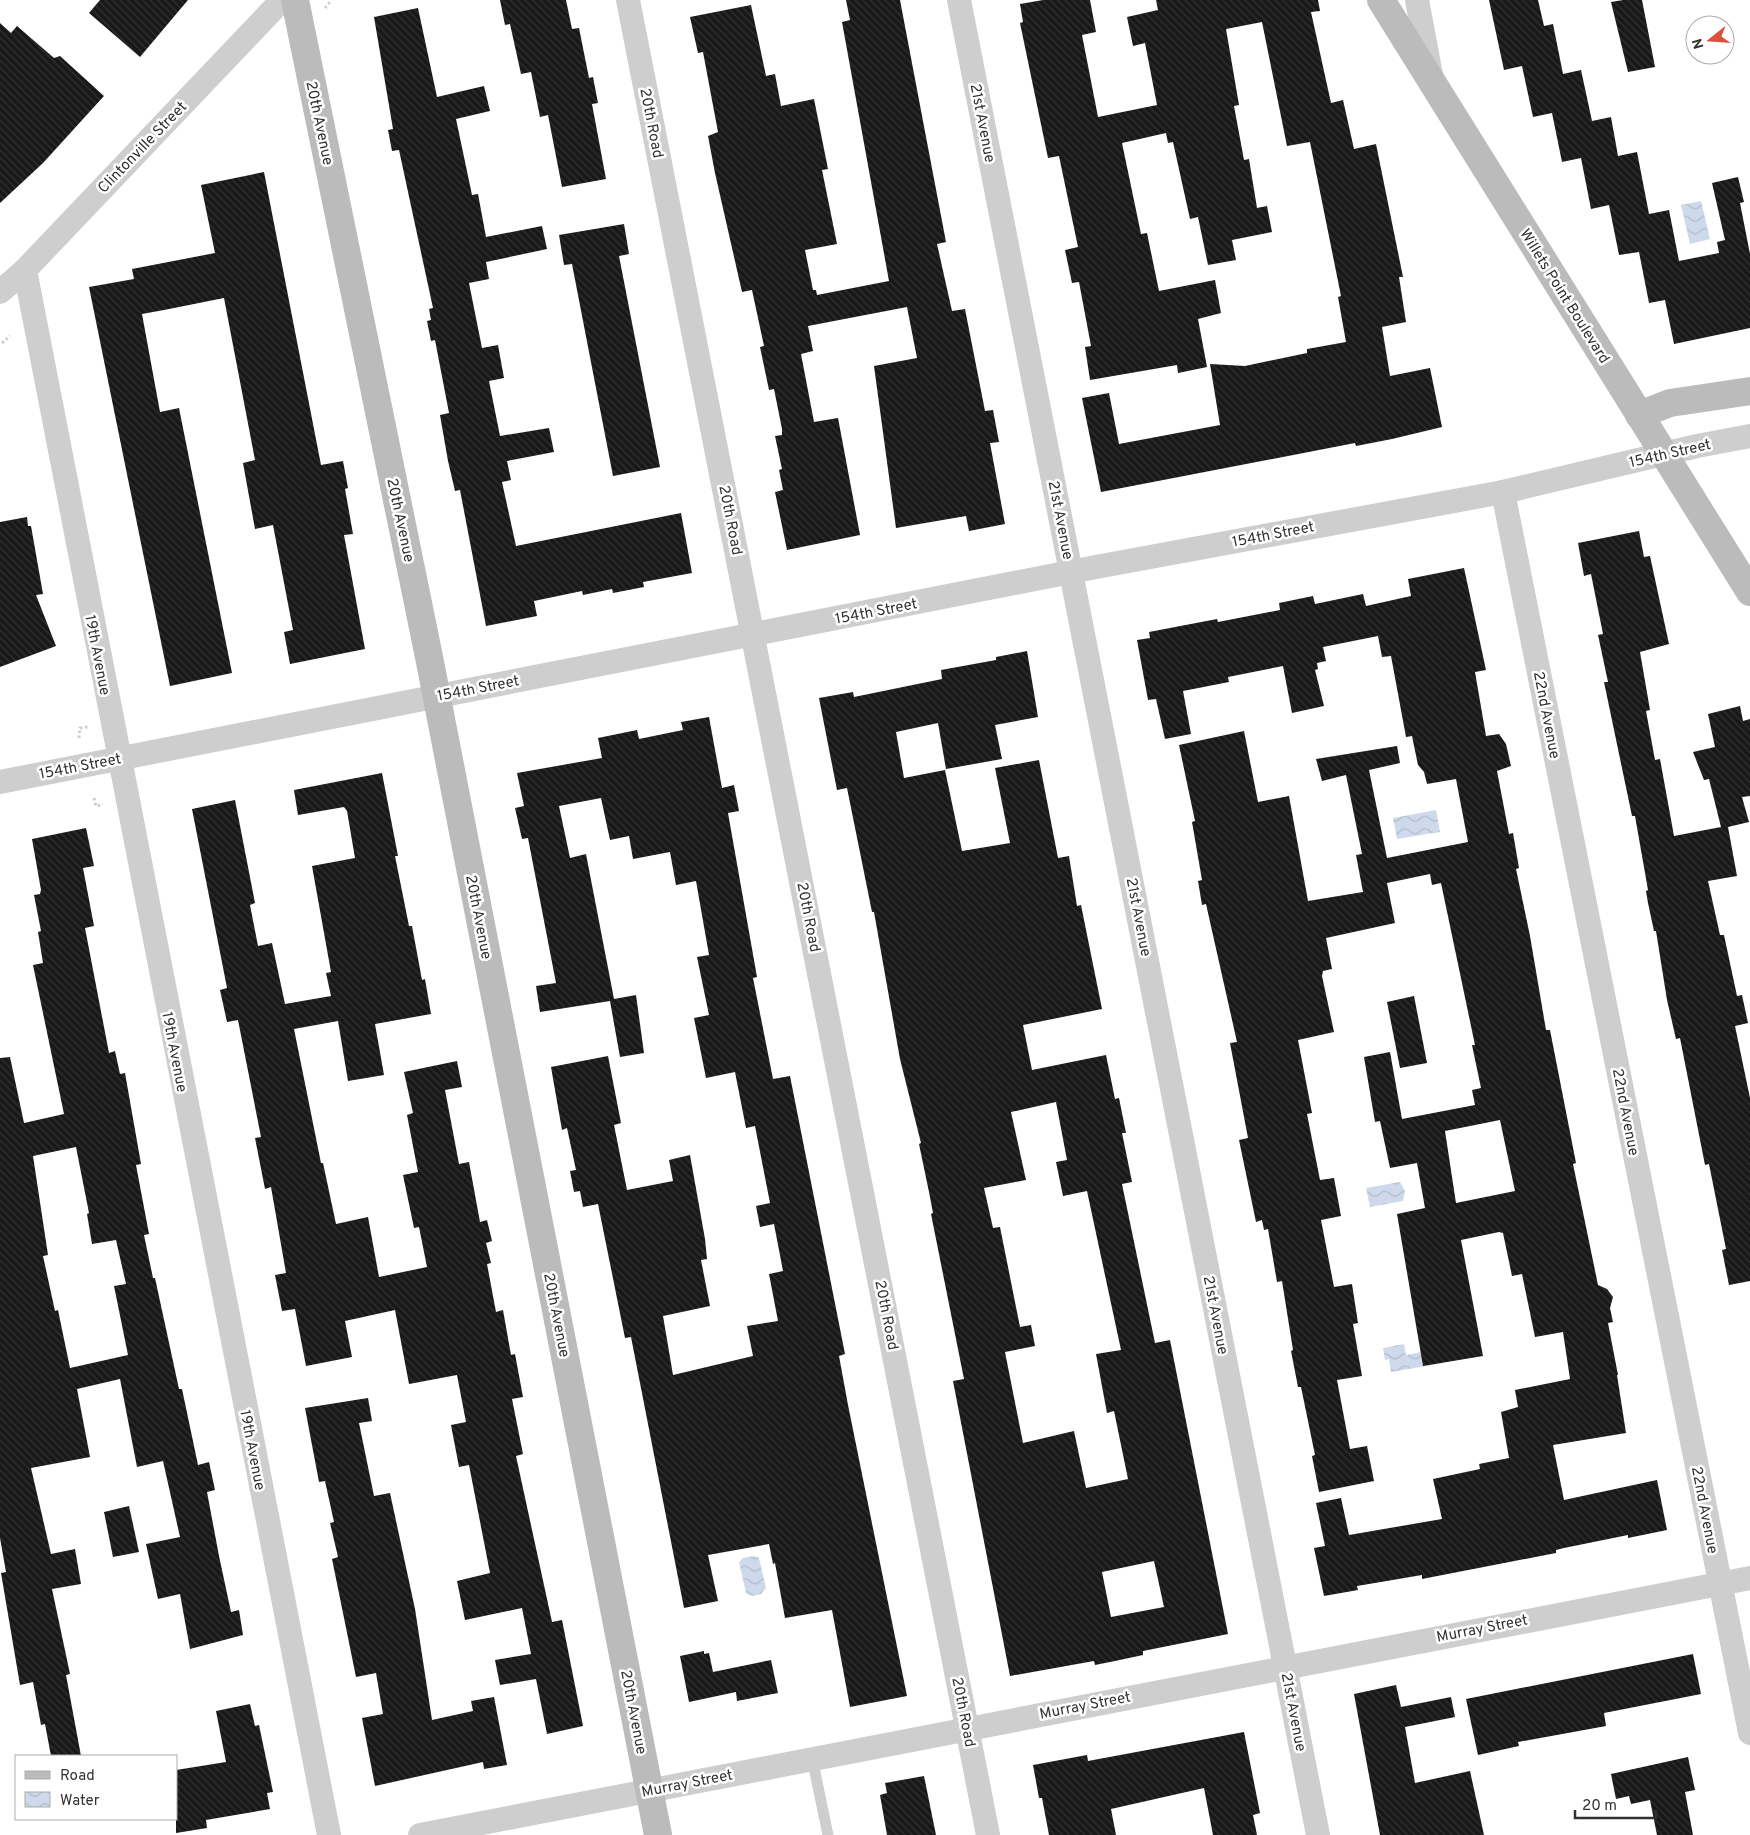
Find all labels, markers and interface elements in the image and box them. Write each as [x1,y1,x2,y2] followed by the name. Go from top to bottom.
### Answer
[1685,15,1735,65] north arrow
[1689,36,1709,51] text: N
[300,79,337,167] street label: 20th Avenue
[965,82,998,164] street label: 21st Avenue
[634,87,667,160] street label: 20th Road
[95,98,192,198] street label: Clintonville Street
[1515,226,1613,368] street label: Willets Point Boulevard
[1628,436,1713,473] street label: 154th Street
[381,476,418,564] street label: 20th Avenue
[1043,479,1076,561] street label: 21st Avenue
[713,484,746,557] street label: 20th Road
[1231,518,1316,553] street label: 154th Street
[834,595,919,630] street label: 154th Street
[79,614,114,697] street label: 19th Avenue
[1528,670,1563,761] street label: 22nd Avenue
[436,672,521,707] street label: 154th Street
[38,750,123,785] street label: 154th Street
[460,873,495,961] street label: 20th Avenue
[1121,876,1154,958] street label: 21st Avenue
[791,881,824,954] street label: 20th Road
[156,1011,191,1094] street label: 19th Avenue
[1607,1067,1642,1158] street label: 22nd Avenue
[538,1271,573,1359] street label: 20th Avenue
[1198,1274,1231,1356] street label: 21st Avenue
[869,1279,902,1352] street label: 20th Road
[234,1409,269,1492] street label: 19th Avenue
[1686,1465,1721,1556] street label: 22nd Avenue
[1435,1611,1530,1648] street label: Murray Street
[615,1668,650,1756] street label: 20th Avenue
[1276,1671,1309,1753] street label: 21st Avenue
[946,1676,979,1749] street label: 20th Road
[1038,1688,1133,1725] street label: Murray Street
[15,1755,178,1820] legend
[640,1766,735,1803] street label: Murray Street
[60,1767,95,1786] text: Road
[1575,1788,1656,1820] scale bar
[60,1792,100,1811] text: Water
[1582,1797,1617,1816] text: 20 m

